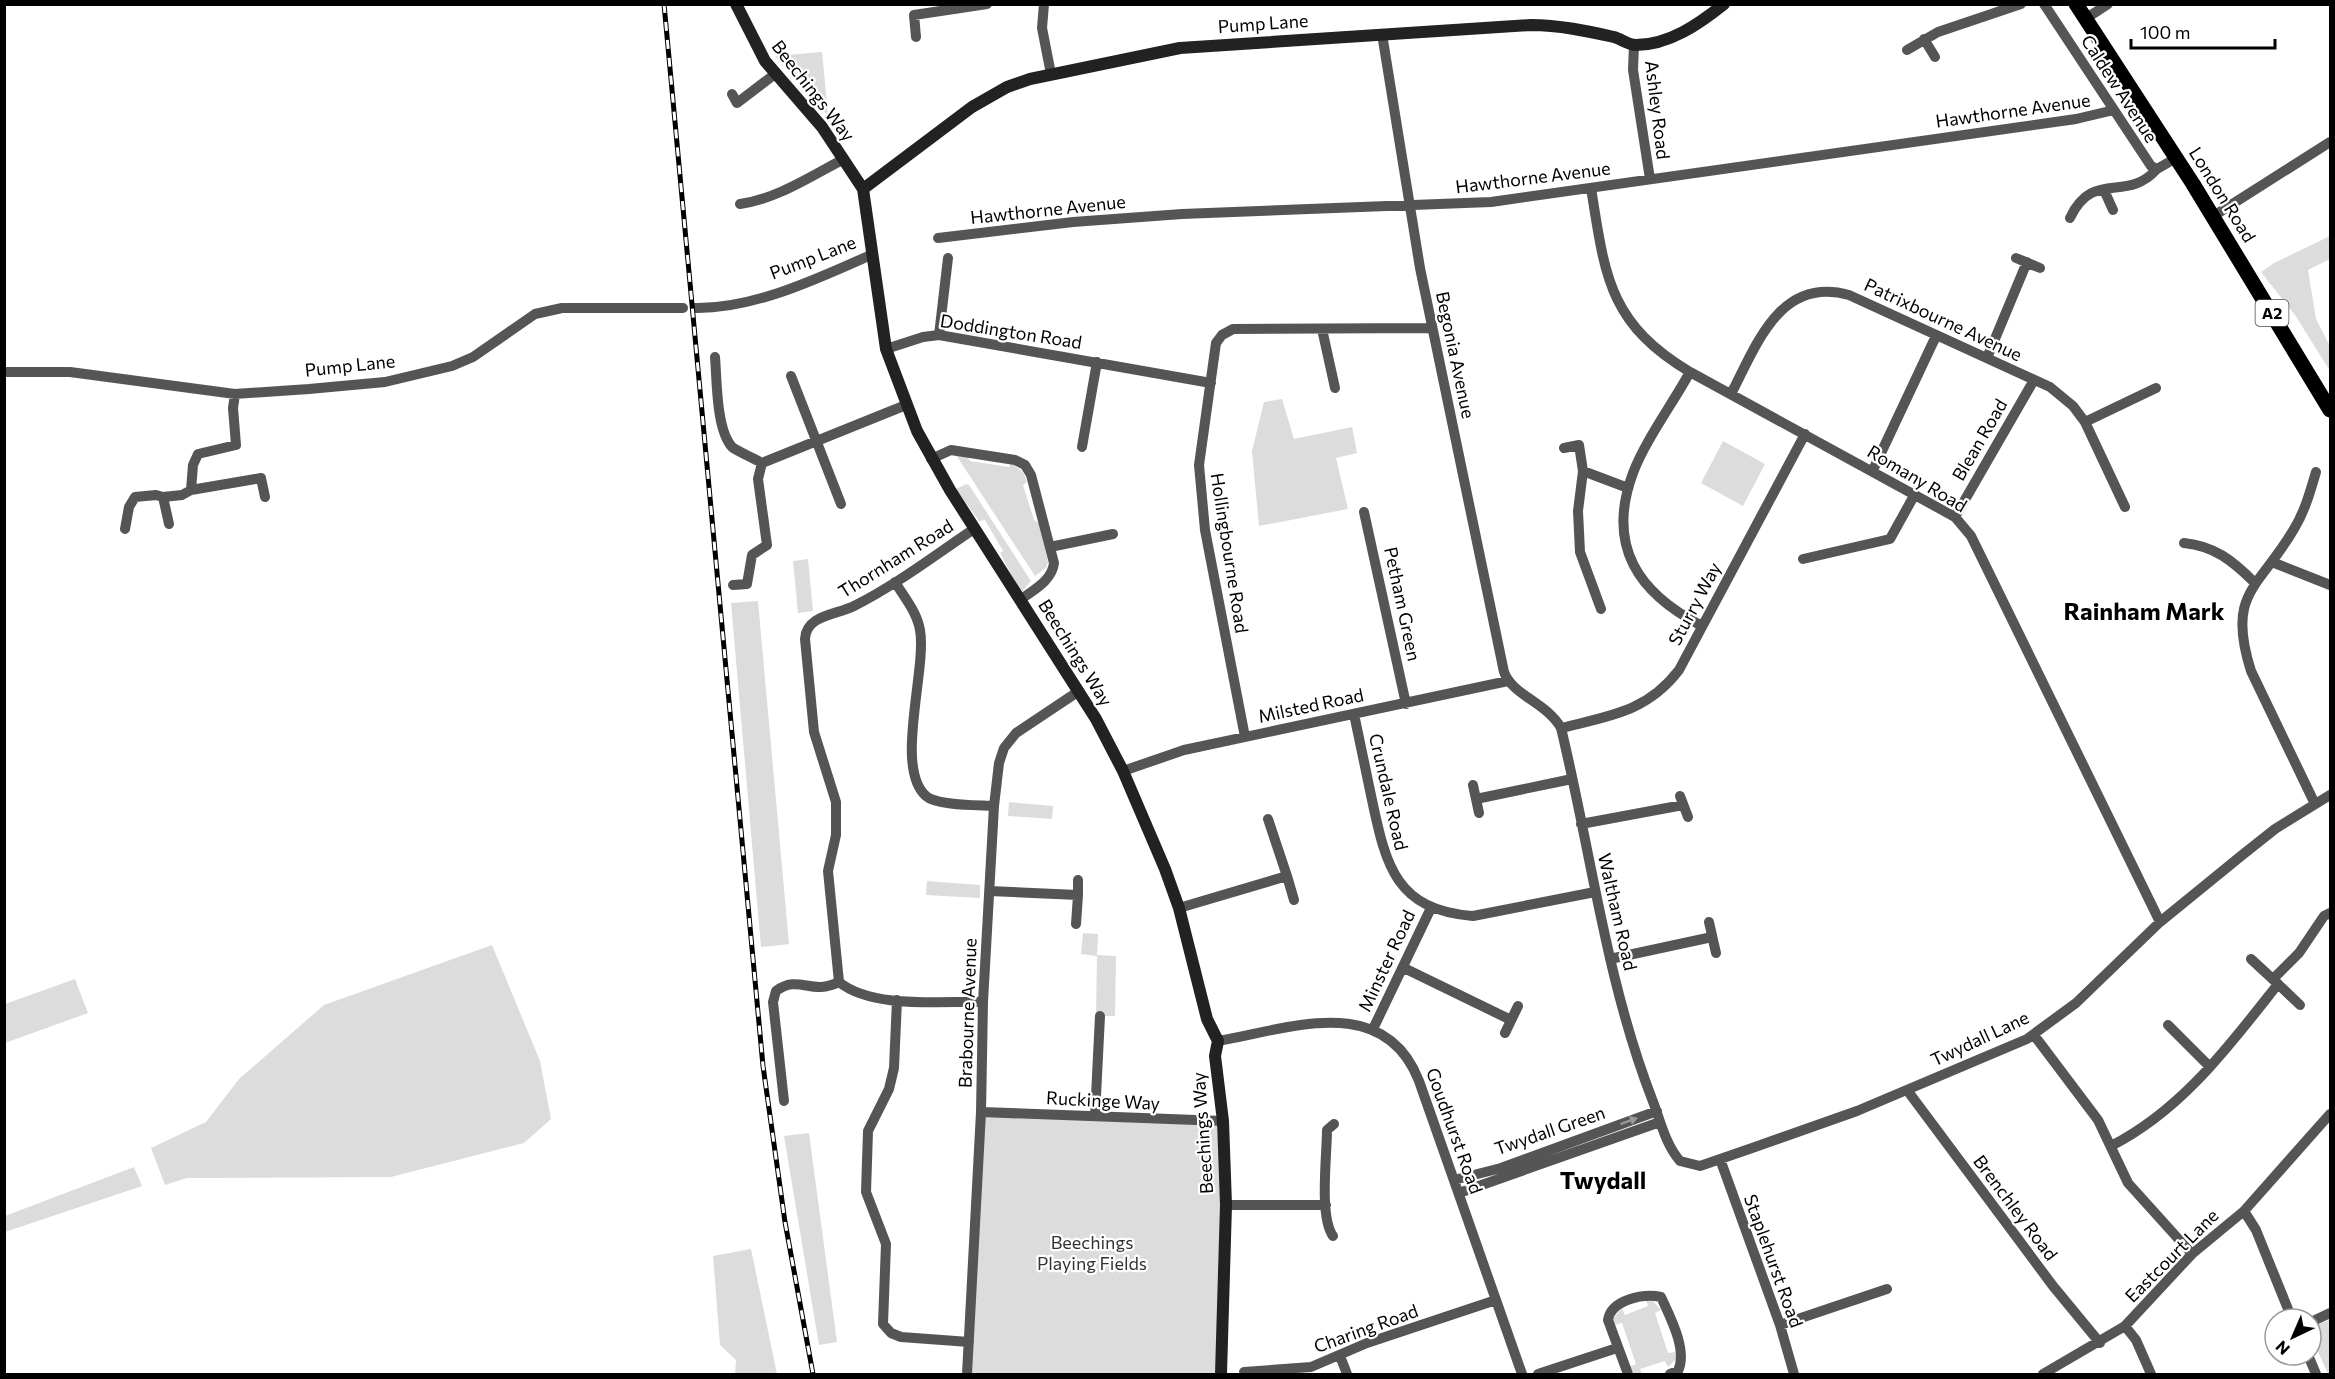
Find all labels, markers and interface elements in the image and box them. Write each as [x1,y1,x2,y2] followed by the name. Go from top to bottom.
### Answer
[1217,9,1309,37] street label: Pump Lane
[2131,12,2275,50] scale bar
[2140,21,2190,43] text: 100 m
[2077,31,2163,146] street label: Caldew Avenue
[768,36,860,145] street label: Beechings Way
[1641,59,1675,161] street label: Ashley Road
[1934,88,2092,132] street label: Hawthorne Avenue
[2185,143,2261,246] street label: London Road
[1454,157,1612,197] street label: Hawthorne Avenue
[969,190,1127,228] street label: Hawthorne Avenue
[766,231,859,284] street label: Pump Lane
[1861,273,2026,365] street label: Patrixbourne Avenue
[1432,289,1480,420] street label: Begonia Avenue
[2256,300,2288,326] road number: A2
[939,309,1084,353] street label: Doddington Road
[304,349,396,381] street label: Pump Lane
[1947,395,2011,484] street label: Blean Road
[1864,440,1971,516] street label: Romany Road
[1206,471,1254,635] street label: Hollingbourne Road
[834,514,957,602] street label: Thornham Road
[1380,545,1426,663] street label: Petham Green
[1663,558,1725,649] street label: Sturry Way
[1034,595,1118,710] street label: Beechings Way
[2064,596,2225,625] district label: Rainham Mark
[1256,683,1366,727] street label: Milsted Road
[1365,731,1413,852] street label: Crundale Road
[1594,851,1642,973] street label: Waltham Road
[1353,906,1419,1015] street label: Minster Road
[953,938,981,1088] street label: Brabourne Avenue
[1927,1006,2032,1070] street label: Twydall Lane
[1422,1065,1488,1197] street label: Goudhurst Road
[1187,1071,1217,1195] street label: Beechings Way
[1046,1086,1161,1114] street label: Ruckinge Way
[1491,1101,1608,1159] street label: Twydall Green
[1620,1116,1638,1126] one-way arrow
[1969,1150,2063,1264] street label: Brenchley Road
[1560,1165,1646,1194] district label: Twydall
[1740,1191,1808,1330] street label: Staplehurst Road
[2120,1204,2222,1306] street label: Eastcourt Lane
[1037,1231,1147,1274] park label: Beechings Playing Fields
[1310,1299,1421,1357] street label: Charing Road
[2263,1307,2323,1367] north arrow
[2271,1337,2293,1359] text: N

